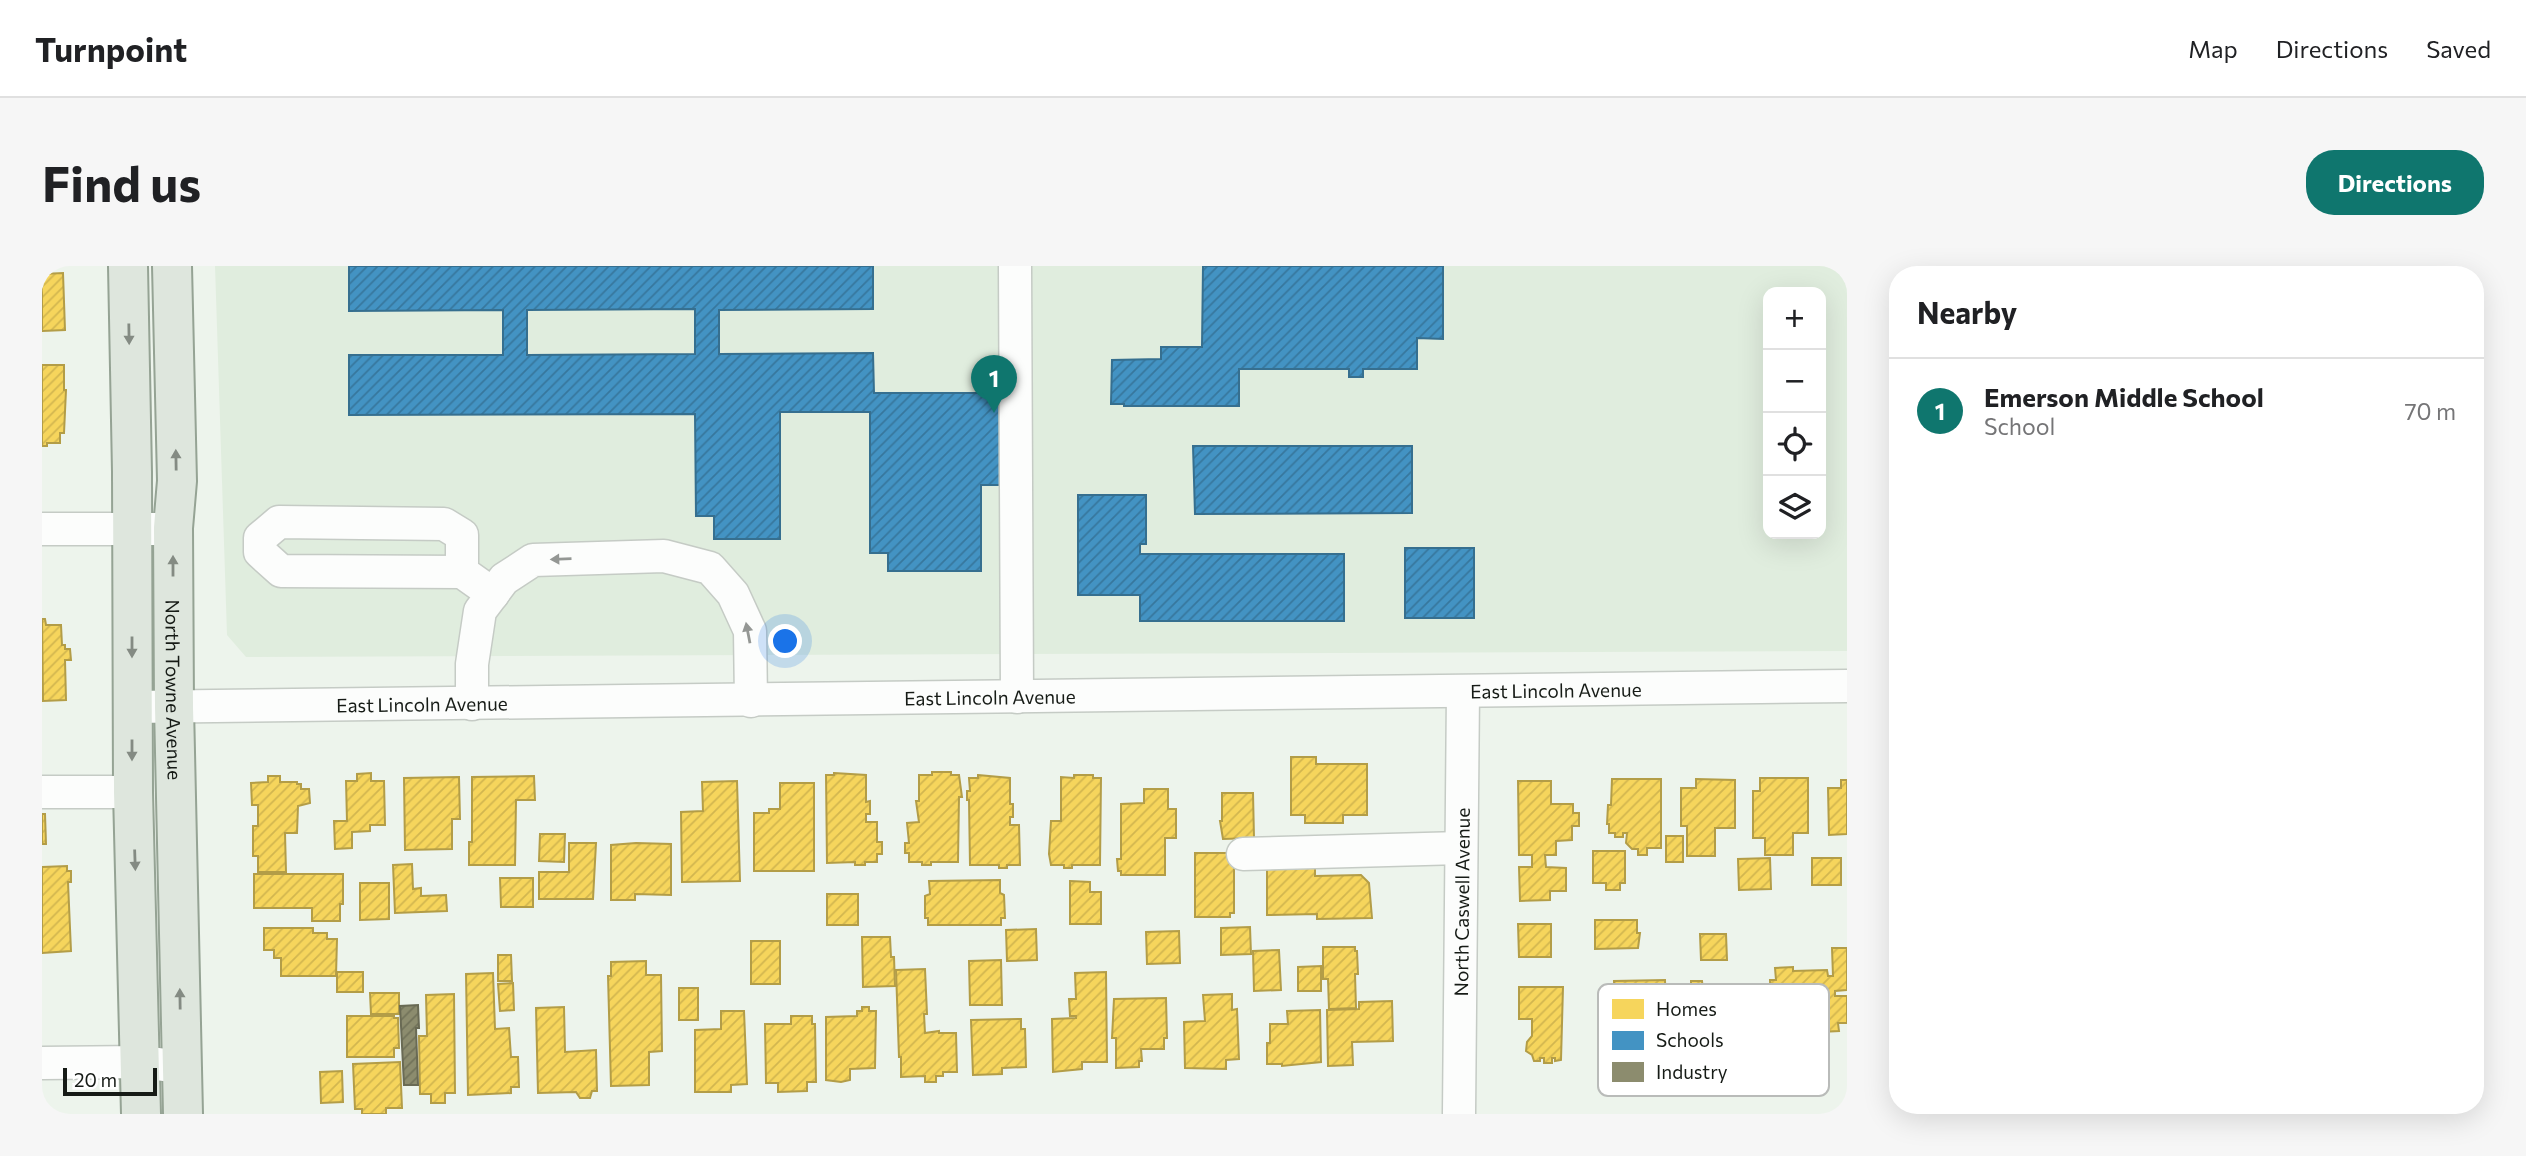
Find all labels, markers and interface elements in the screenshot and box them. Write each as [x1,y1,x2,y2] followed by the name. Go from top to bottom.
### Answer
[35,28,187,69] text: Turnpoint
[2188,34,2238,63] text: Map
[2276,34,2388,63] text: Directions
[2426,34,2491,63] text: Saved
[2306,150,2484,215] button: Directions
[42,152,201,212] text: Find us
[1763,287,1826,539] map controls
[1763,287,1826,350] button: +
[1917,293,2017,330] text: Nearby
[124,323,135,345] one-way arrow
[1763,350,1826,413] button: −
[971,355,1017,413] pin: 1
[1984,381,2264,412] text: Emerson Middle School
[1935,397,1945,425] text: 1
[2404,397,2456,425] text: 70 m
[1984,412,2055,440] text: School
[1763,413,1826,476] button: locate
[171,449,182,471] one-way arrow
[1763,476,1826,539] button: layers
[168,554,179,576] one-way arrow
[550,554,572,565] one-way arrow
[162,599,187,780] street label: North Towne Avenue
[742,622,753,644] one-way arrow
[768,624,802,658] your location
[126,636,138,658] one-way arrow
[1470,677,1642,702] street label: East Lincoln Avenue
[904,684,1076,709] street label: East Lincoln Avenue
[336,691,508,716] street label: East Lincoln Avenue
[126,739,138,761] one-way arrow
[1449,808,1473,996] street label: North Caswell Avenue
[129,849,140,871] one-way arrow
[1598,984,1829,1096] legend
[174,988,186,1010] one-way arrow
[1656,997,1717,1020] text: Homes
[1656,1028,1724,1051] text: Schools
[1656,1060,1728,1083] text: Industry
[63,1065,158,1097] scale bar
[74,1068,117,1091] text: 20 m

